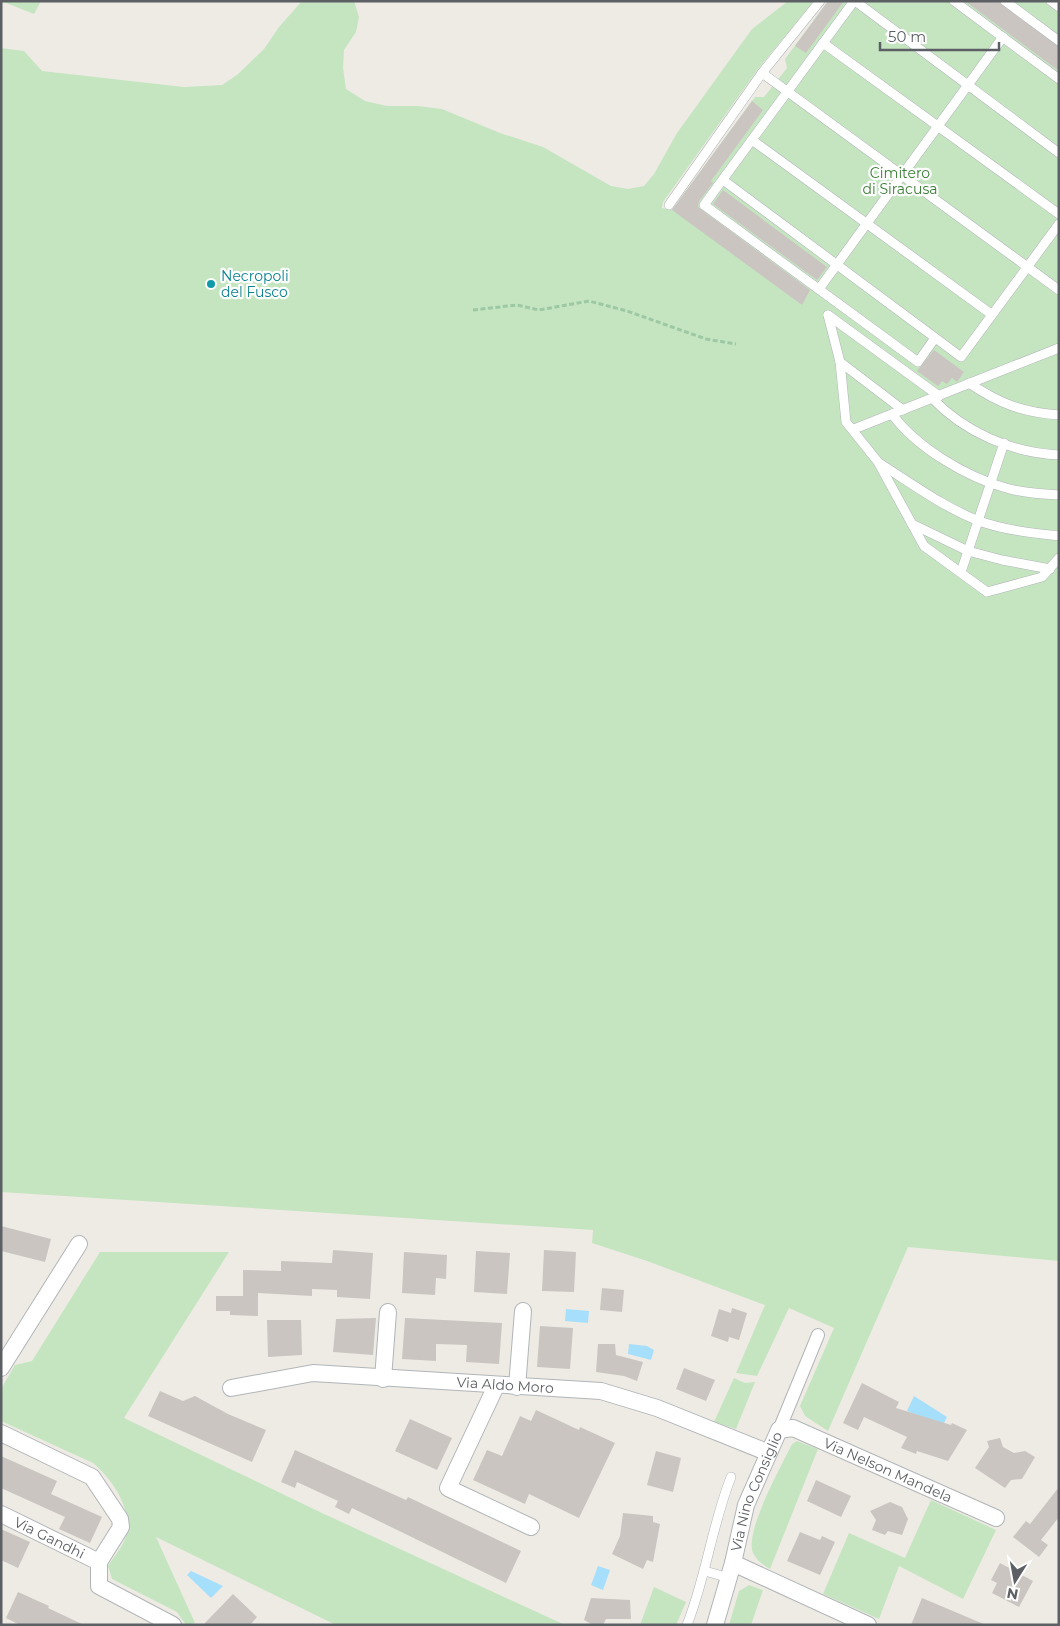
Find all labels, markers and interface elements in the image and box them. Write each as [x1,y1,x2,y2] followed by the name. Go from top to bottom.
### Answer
[880,20,999,52] scale bar
[888,27,926,46] text: 50 m
[863,164,938,198] park label: Cimitero di Siracusa
[221,267,289,301] place label: Necropoli del Fusco
[205,278,217,290] marker: Necropoli del Fusco
[456,1373,555,1397] street label: Via Aldo Moro
[727,1429,786,1553] street label: Via Nino Consiglio
[821,1434,955,1506] street label: Via Nelson Mandela
[11,1513,88,1563] street label: Via Gandhi
[990,1556,1040,1606] north arrow
[1005,1584,1020,1604] text: N

